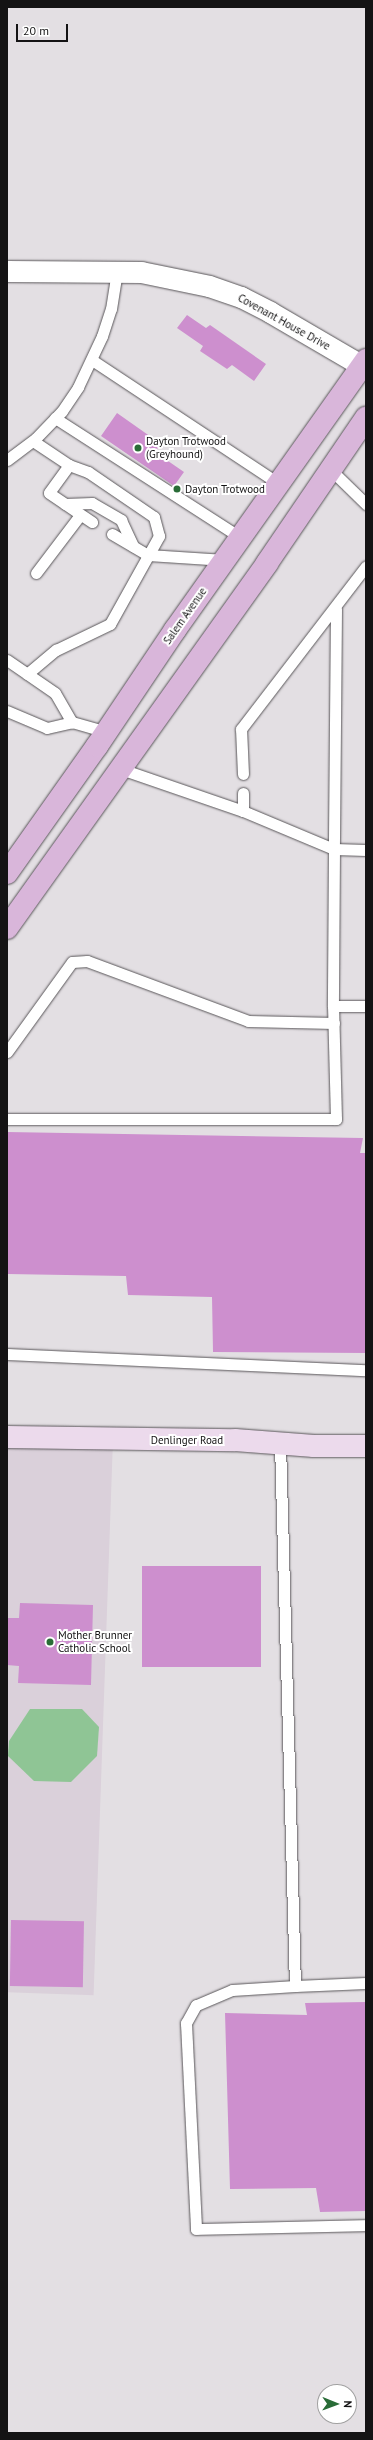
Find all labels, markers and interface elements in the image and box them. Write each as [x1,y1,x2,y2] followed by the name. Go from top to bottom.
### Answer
[18,16,70,42] scale bar
[23,23,49,38] text: 20 m
[235,291,333,353] street label: Covenant House Drive
[146,435,226,461] place label: Dayton Trotwood (Greyhound)
[133,443,143,453] marker: Dayton Trotwood (Greyhound)
[185,482,265,496] place label: Dayton Trotwood
[172,484,182,494] marker: Dayton Trotwood
[161,585,209,647] street label: Salem Avenue
[151,1433,223,1447] street label: Denlinger Road
[58,1629,132,1655] place label: Mother Brunner Catholic School
[45,1637,55,1647] marker: Mother Brunner Catholic School
[317,2384,357,2424] north arrow
[341,2400,355,2408] text: N

